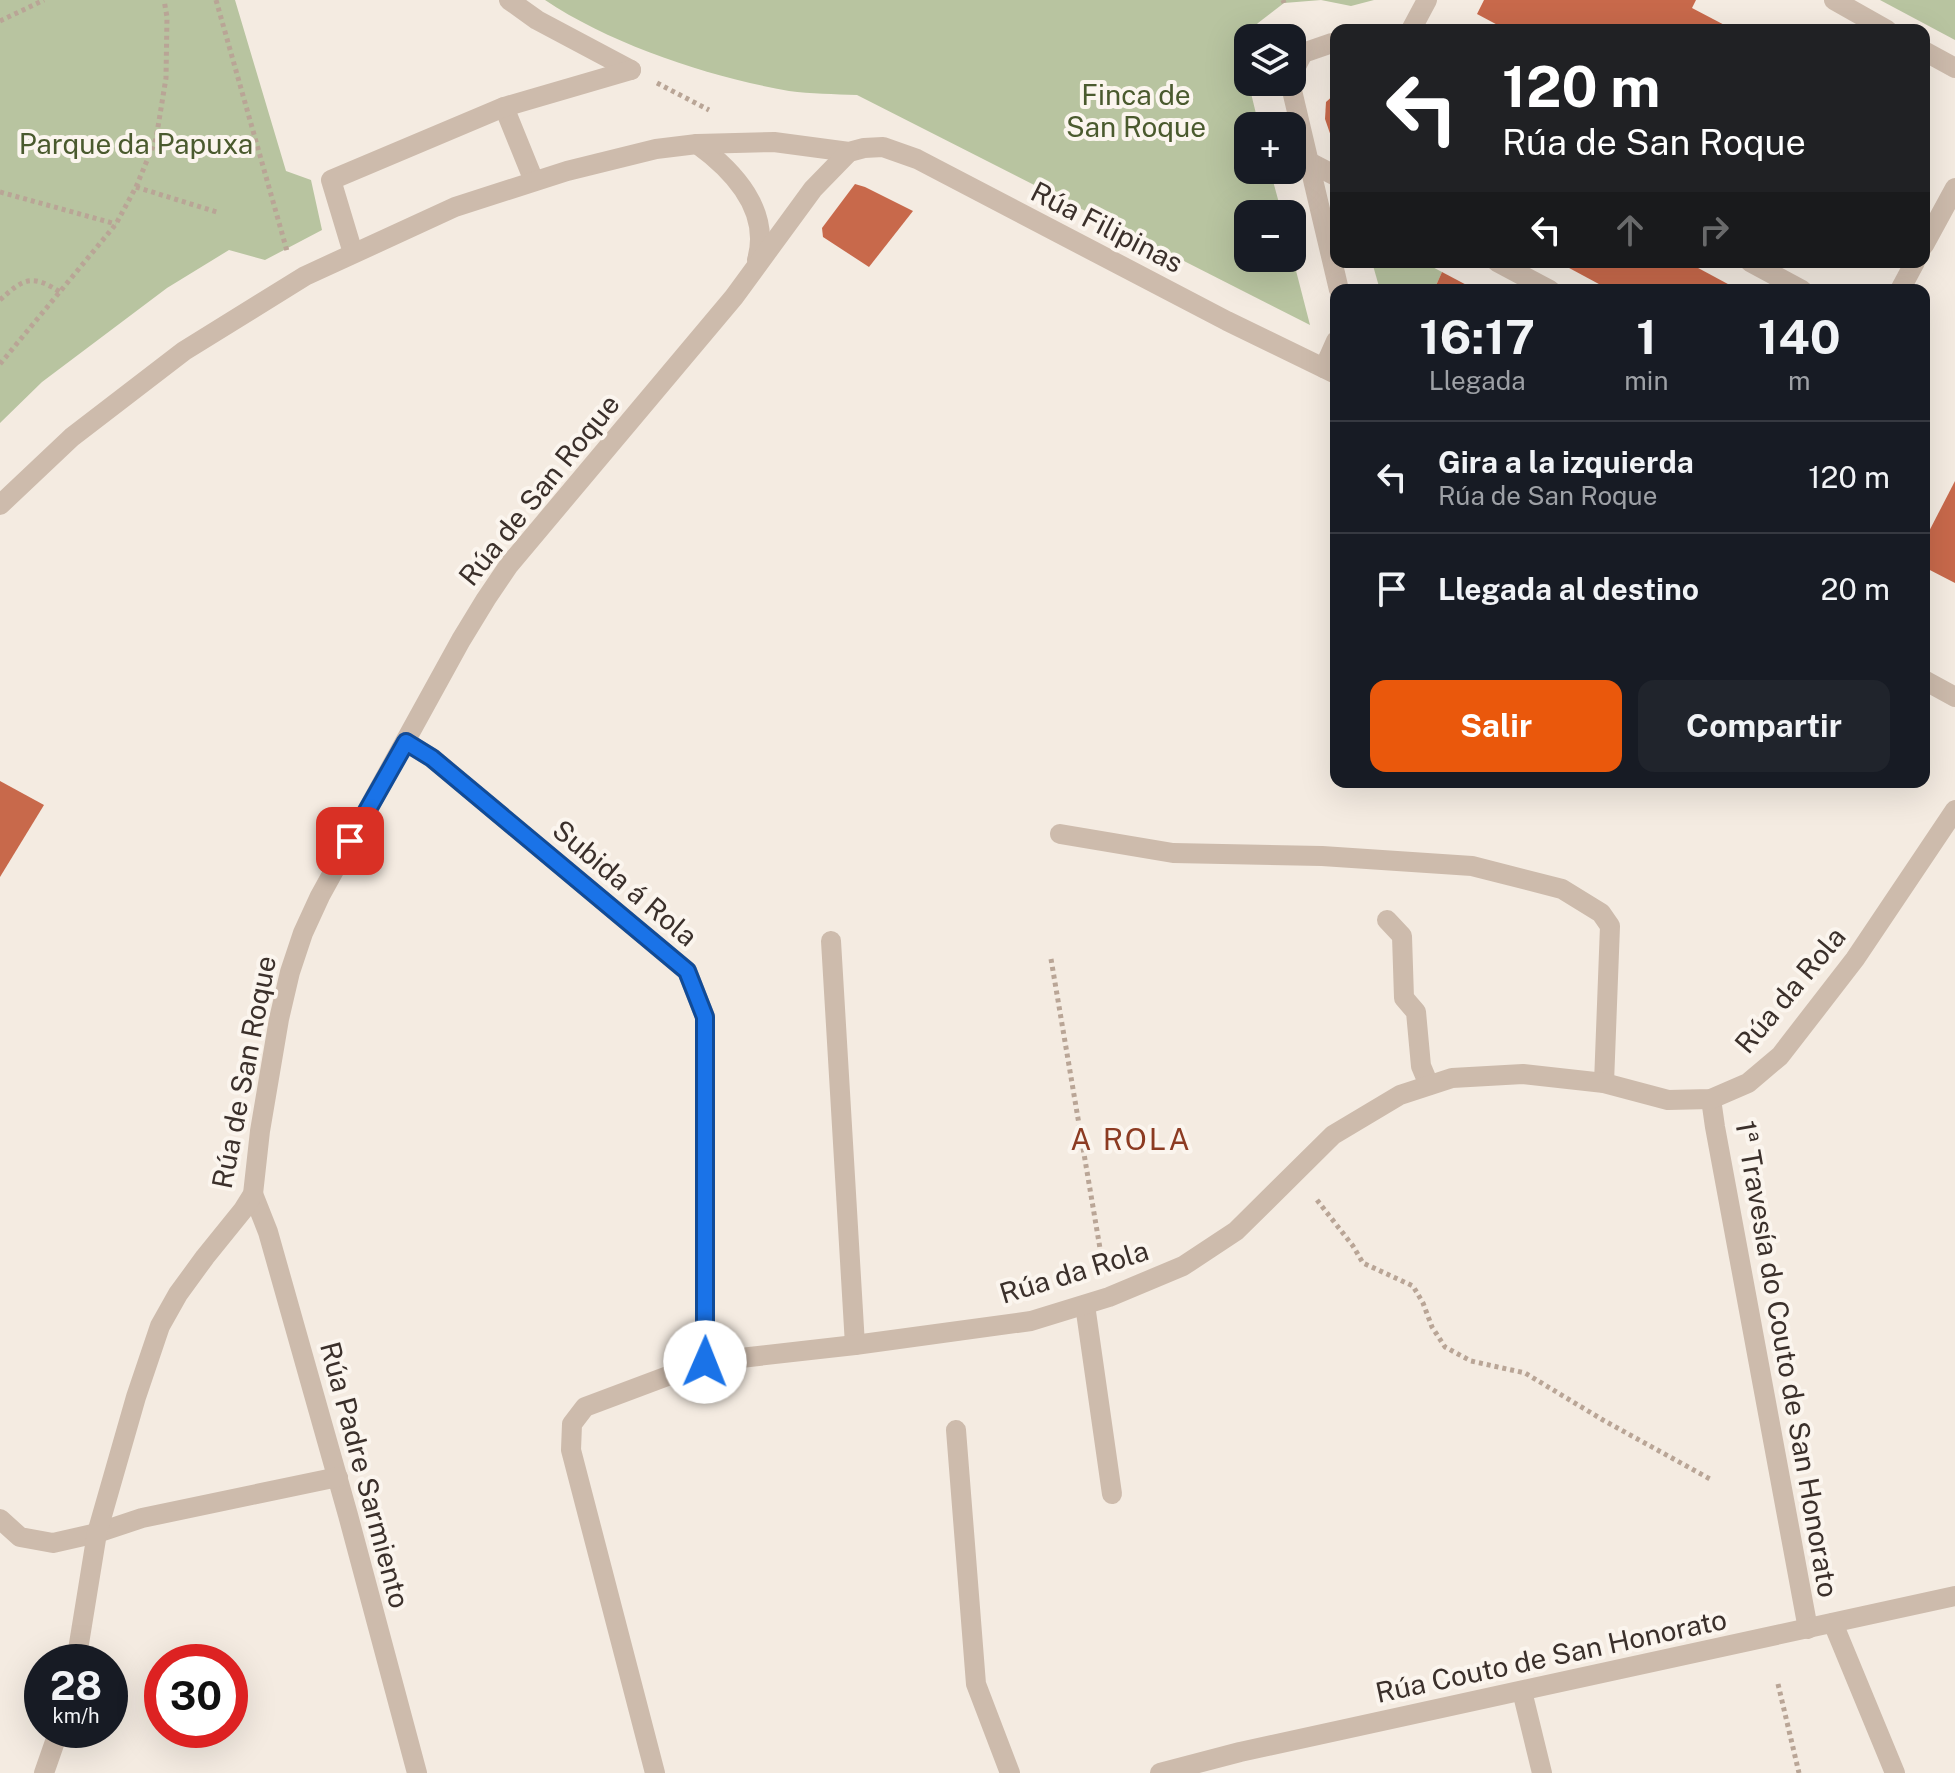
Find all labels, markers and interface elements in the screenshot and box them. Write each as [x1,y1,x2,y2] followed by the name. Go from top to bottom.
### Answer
[1234,24,1306,272] map controls
[1234,24,1306,96] button: layers
[1502,54,1660,120] text: 120 m
[1370,56,1474,160] icon: left
[1066,78,1206,143] park label: Finca de San Roque
[1234,112,1306,184] button: +
[1502,121,1806,163] text: Rúa de San Roque
[19,127,253,160] park label: Parque da Papuxa
[1026,174,1189,279] street label: Rúa Filipinas
[1234,200,1306,272] button: −
[1524,208,1568,252] icon: left
[1608,208,1652,252] icon: ahead
[1692,208,1736,252] icon: right
[1419,308,1535,365] text: 16:17
[1636,308,1657,365] text: 1
[1758,308,1841,365] text: 140
[1429,365,1526,396] text: Llegada
[1624,365,1668,396] text: min
[1788,365,1810,396] text: m
[451,387,626,592] street label: Rúa de San Roque
[1438,444,1694,480] text: Gira a la izquierda
[1370,455,1414,499] icon: left
[1808,459,1890,495] text: 120 m
[1438,480,1657,511] text: Rúa de San Roque
[1370,567,1414,611] icon: arrive
[1438,571,1699,607] text: Llegada al destino
[1821,571,1890,607] text: 20 m
[1370,680,1622,772] button: Salir
[1638,680,1890,772] button: Compartir
[316,807,384,875] pin
[546,813,704,953] street label: Subida á Rola
[328,819,372,863] icon: arrive
[1727,920,1852,1059] street label: Rúa da Rola
[205,953,282,1191] street label: Rúa de San Roque
[1729,1118,1846,1600] street label: 1ª Travesía do Couto de San Honorato
[1070,1121,1192,1157] district label: A ROLA
[995,1233,1152,1310] street label: Rúa da Rola
[663,1320,747,1404] position arrow
[314,1338,417,1612] street label: Rúa Padre Sarmiento
[1372,1602,1729,1709] street label: Rúa Couto de San Honorato
[144,1644,248,1748] speed limit sign: 30
[50,1662,102,1709] text: 28
[52,1704,100,1728] text: km/h

